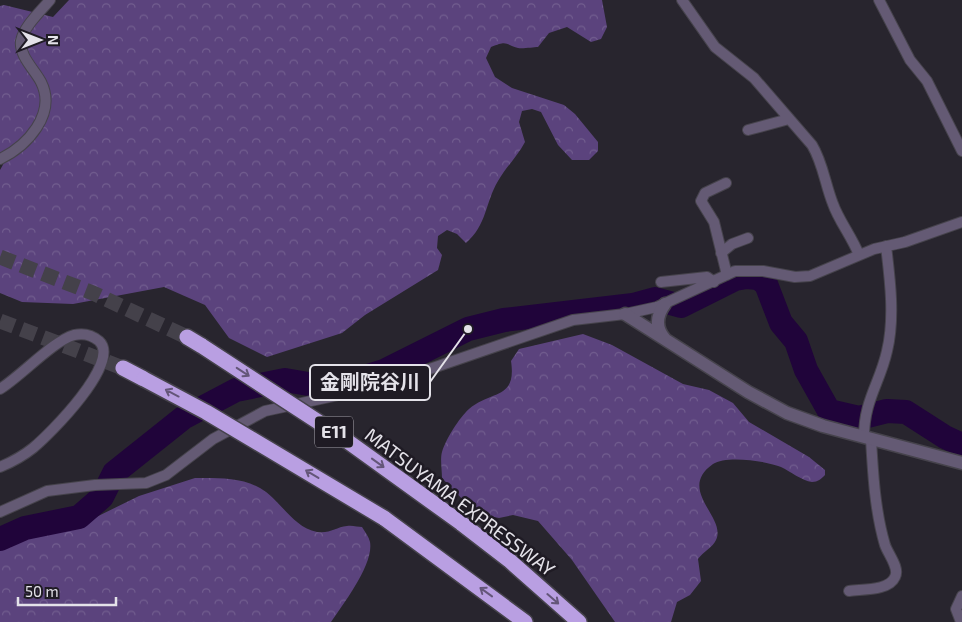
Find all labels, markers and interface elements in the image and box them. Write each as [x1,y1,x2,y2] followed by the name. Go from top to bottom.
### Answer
[15,15,65,65] north arrow
[45,35,62,45] text: N
[310,365,430,400] callout: 金剛院谷川
[236,367,250,378] one-way arrow
[320,369,420,393] text: 金剛院谷川
[164,388,179,398] one-way arrow
[315,417,353,448] road number: E11
[361,423,560,581] street label: MATSUYAMA EXPRESSWAY
[371,458,385,468] one-way arrow
[306,469,320,479] one-way arrow
[18,574,115,606] scale bar
[25,582,59,600] text: 50 m
[479,587,493,597] one-way arrow
[546,593,559,605] one-way arrow

